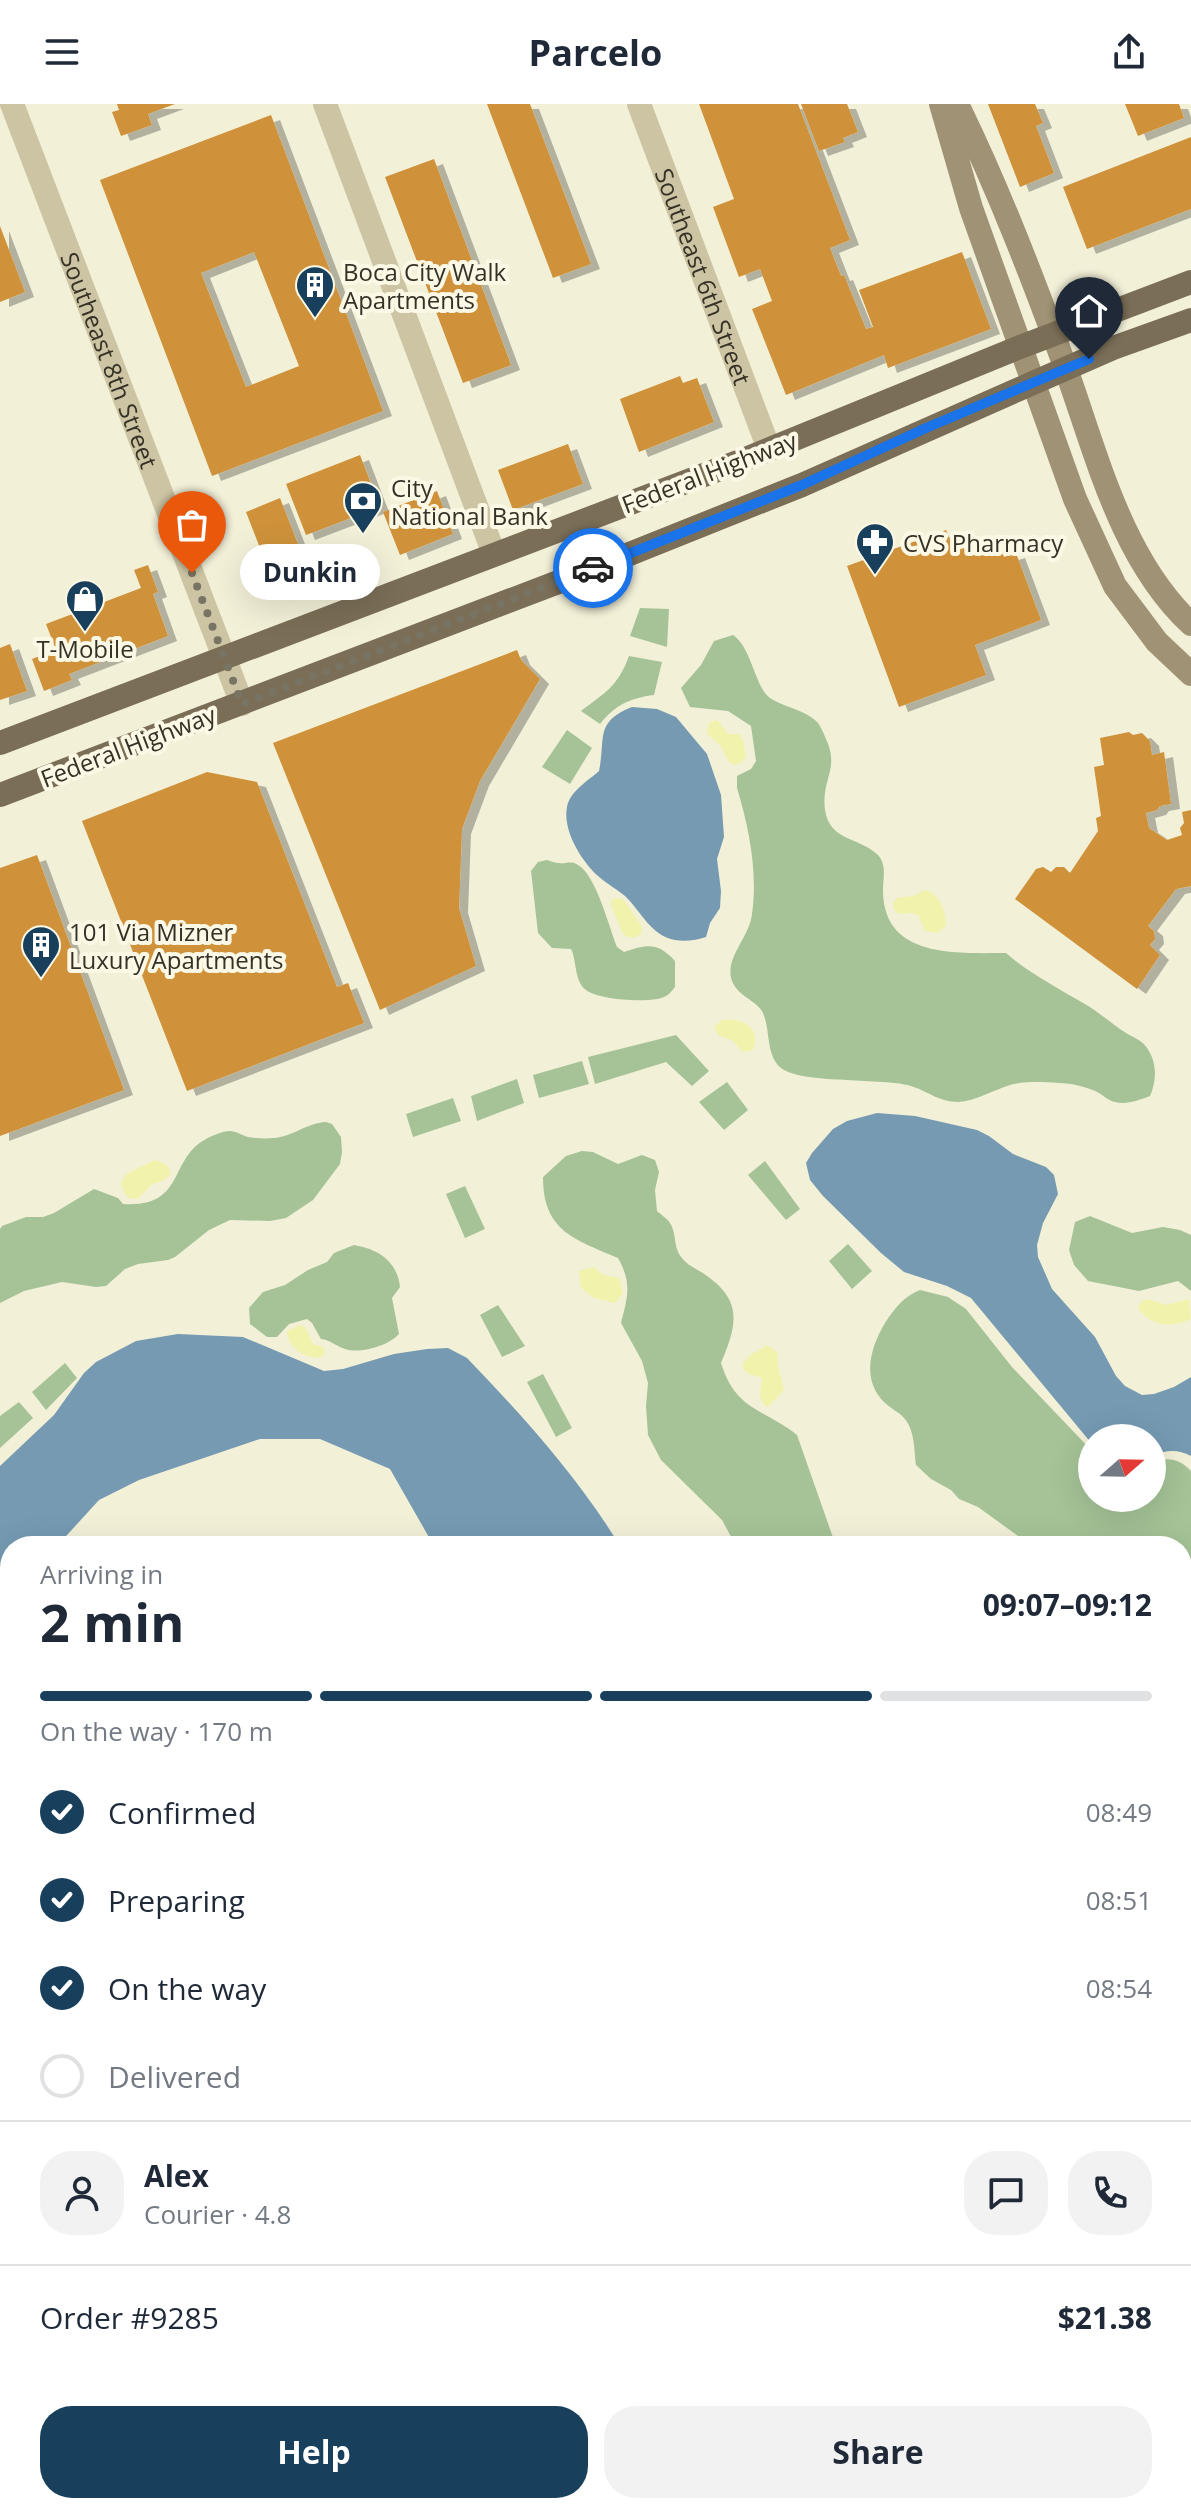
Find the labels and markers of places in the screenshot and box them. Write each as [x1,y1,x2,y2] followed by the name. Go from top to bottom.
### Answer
[343,255,507,316] place label: Boca City Walk Apartments
[294,264,336,319] building icon: Boca City Walk Apartments
[1055,277,1123,359] pin
[391,471,548,532] place label: City National Bank
[342,480,384,535] bank icon: City National Bank
[158,491,226,573] pin
[854,521,896,576] pharmacy icon: CVS Pharmacy
[903,526,1064,559] place label: CVS Pharmacy
[240,545,380,601] callout: Dunkin
[64,578,106,633] shop icon: T-Mobile
[36,632,134,665] place label: T-Mobile
[69,915,284,976] place label: 101 Via Mizner Luxury Apartments
[20,924,62,979] building icon: 101 Via Mizner Luxury Apartments

